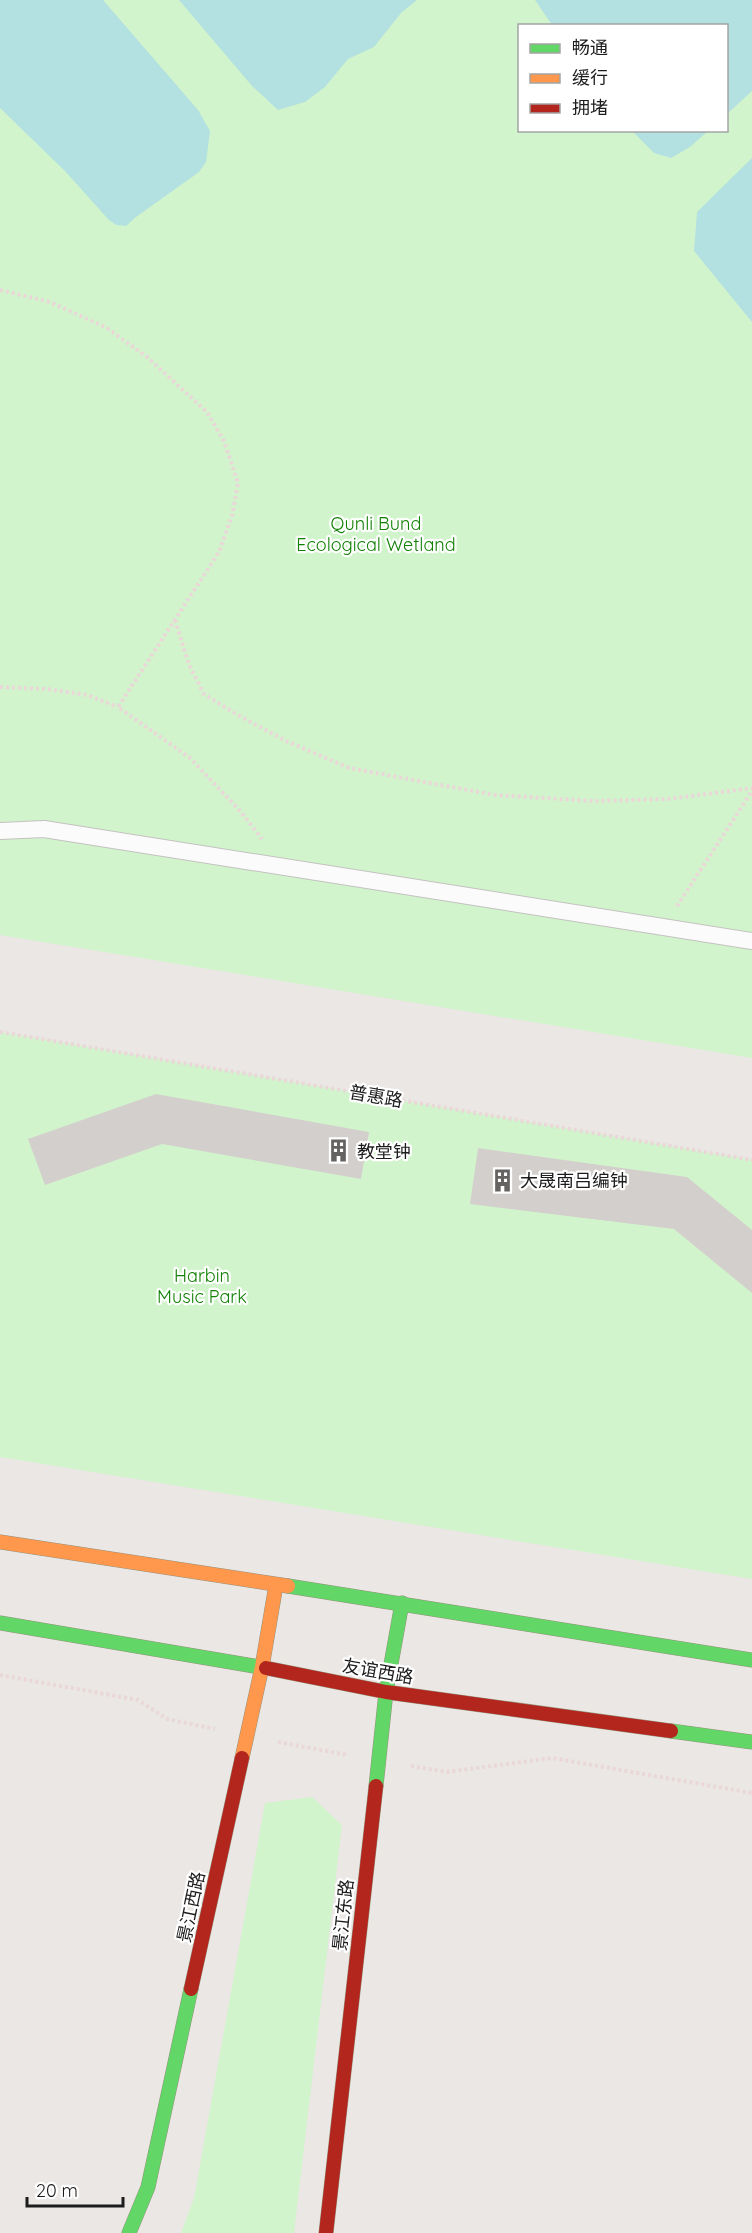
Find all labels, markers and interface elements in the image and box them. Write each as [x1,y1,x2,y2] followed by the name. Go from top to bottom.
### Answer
[518,24,728,132] legend
[572,36,608,59] text: 畅通
[572,66,608,89] text: 缓行
[572,96,608,119] text: 拥堵
[296,512,456,556] park label: Qunli Bund Ecological Wetland
[347,1080,405,1112] street label: 普惠路
[326,1138,352,1164] building icon: 教堂钟
[357,1140,411,1163] place label: 教堂钟
[489,1167,515,1193] building icon: 大晟南吕编钟
[520,1169,628,1192] place label: 大晟南吕编钟
[157,1264,247,1308] park label: Harbin Music Park
[341,1653,415,1689] street label: 友谊西路
[172,1869,210,1945] street label: 景江西路
[328,1878,358,1952] street label: 景江东路
[27,2170,123,2208] scale bar
[36,2179,78,2202] text: 20 m

